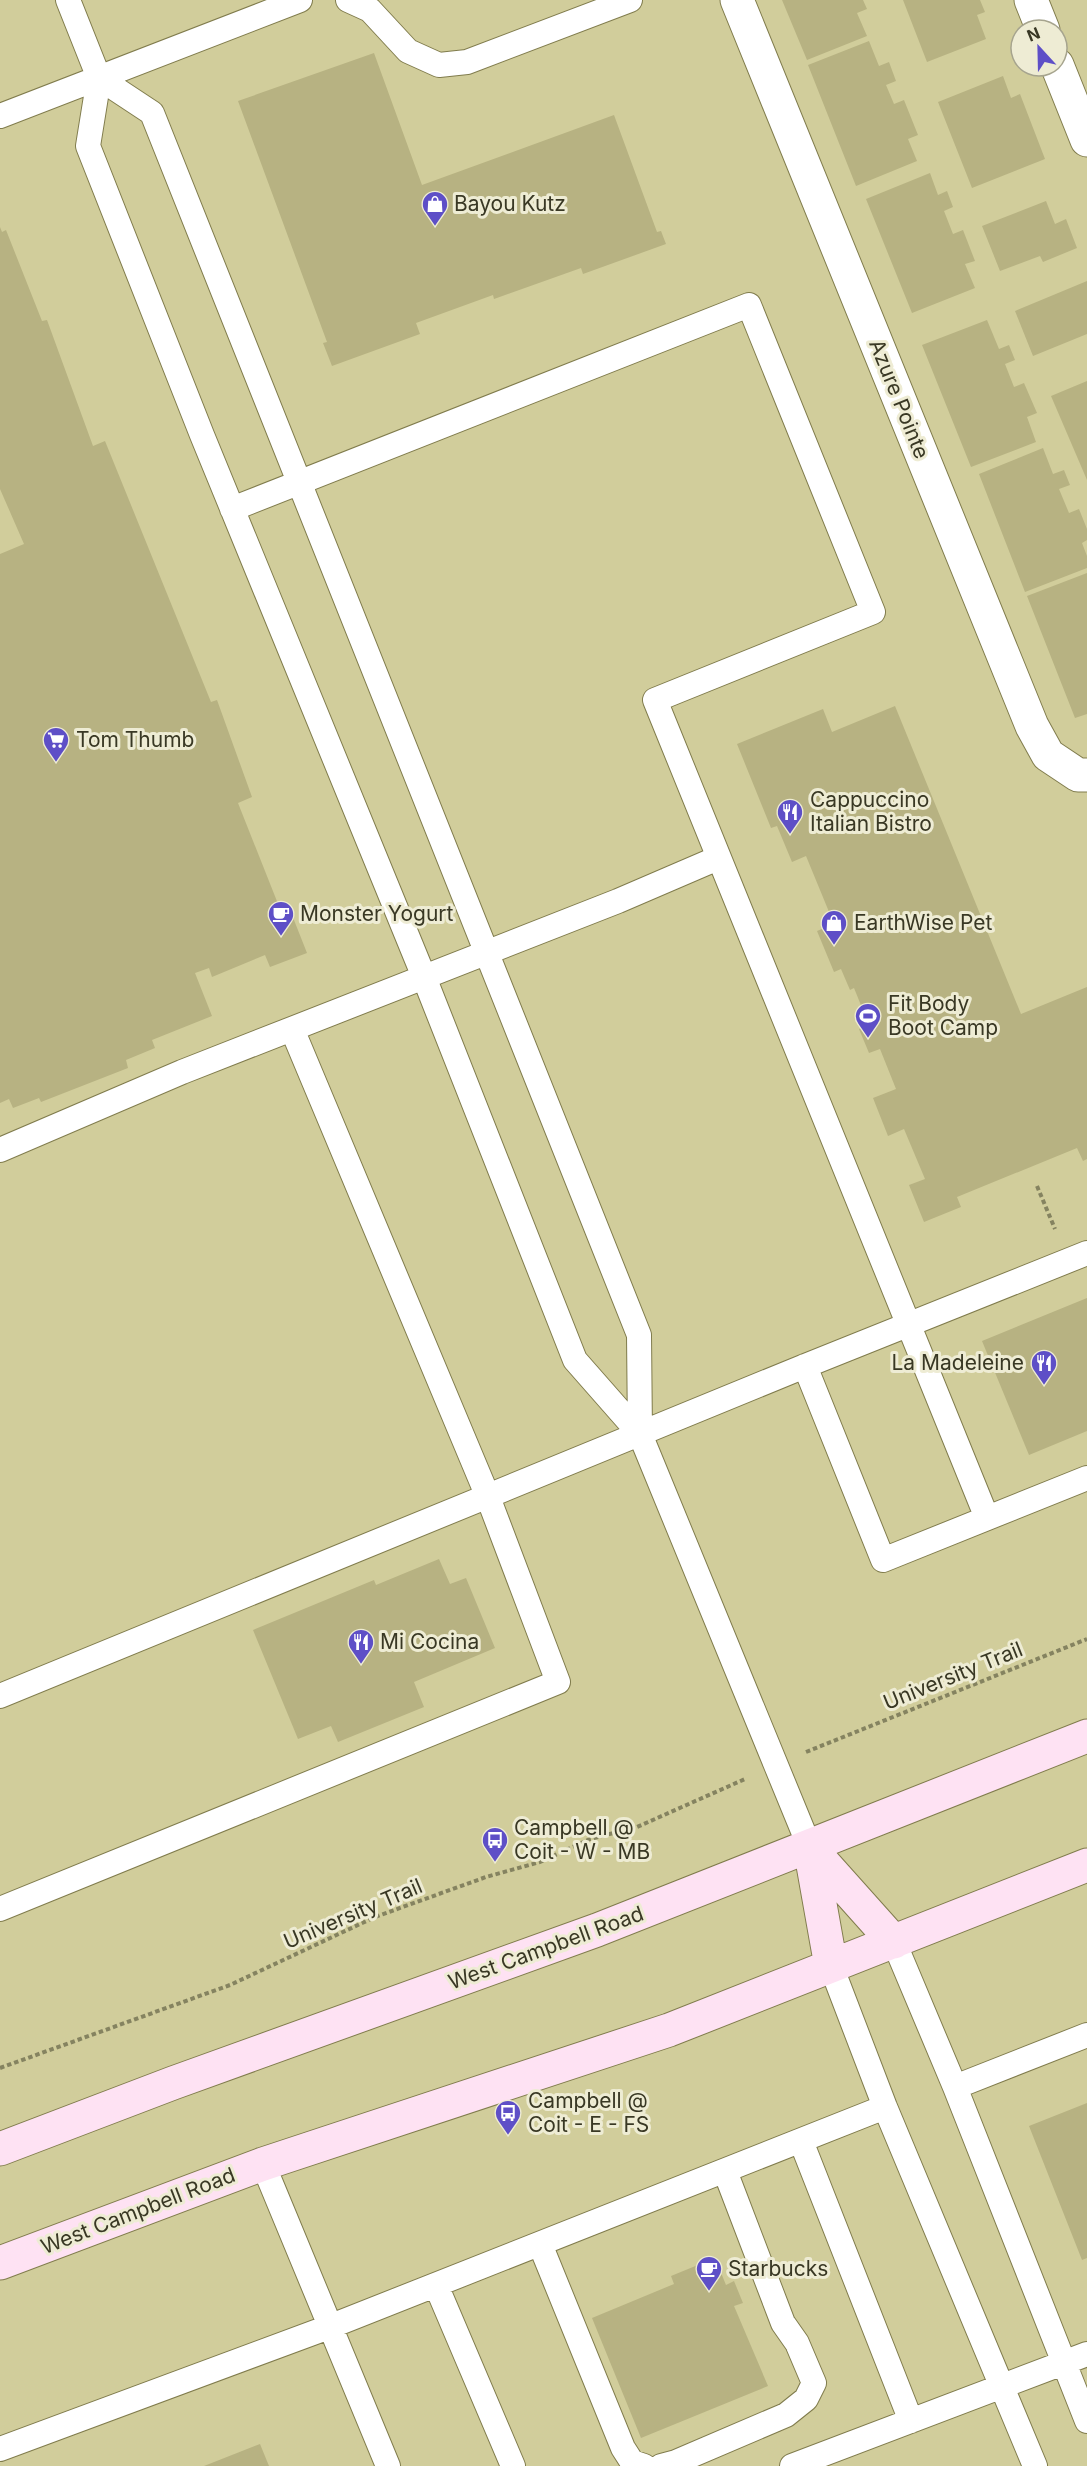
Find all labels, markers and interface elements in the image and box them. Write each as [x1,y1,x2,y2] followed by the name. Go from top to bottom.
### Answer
[1009,18,1069,78] north arrow
[1024,23,1043,46] text: N
[420,189,450,227] shop icon: Bayou Kutz
[454,191,566,216] place label: Bayou Kutz
[864,335,935,462] street label: Azure Pointe
[41,725,71,763] supermarket icon: Tom Thumb
[76,727,194,752] place label: Tom Thumb
[810,787,932,836] place label: Cappuccino Italian Bistro
[775,797,805,835] restaurant icon: Cappuccino Italian Bistro
[266,899,296,937] cafe icon: Monster Yogurt
[300,901,454,926] place label: Monster Yogurt
[819,908,849,946] shop icon: EarthWise Pet
[854,910,992,935] place label: EarthWise Pet
[888,991,998,1040] place label: Fit Body Boot Camp
[853,1001,883,1039] sports icon: Fit Body Boot Camp
[1029,1348,1059,1386] restaurant icon: La Madeleine
[891,1350,1024,1375] place label: La Madeleine
[346,1627,376,1665] restaurant icon: Mi Cocina
[380,1629,479,1654] place label: Mi Cocina
[879,1636,1026,1715] street label: University Trail
[514,1815,650,1864] place label: Campbell @ Coit - W - MB
[480,1825,510,1863] bus stop icon: Campbell @ Coit - W - MB
[280,1873,426,1954] street label: University Trail
[445,1901,647,1994] street label: West Campbell Road
[528,2088,649,2137] place label: Campbell @ Coit - E - FS
[493,2098,523,2136] bus stop icon: Campbell @ Coit - E - FS
[37,2162,238,2259] street label: West Campbell Road
[694,2254,724,2292] cafe icon: Starbucks
[728,2256,828,2281] place label: Starbucks

